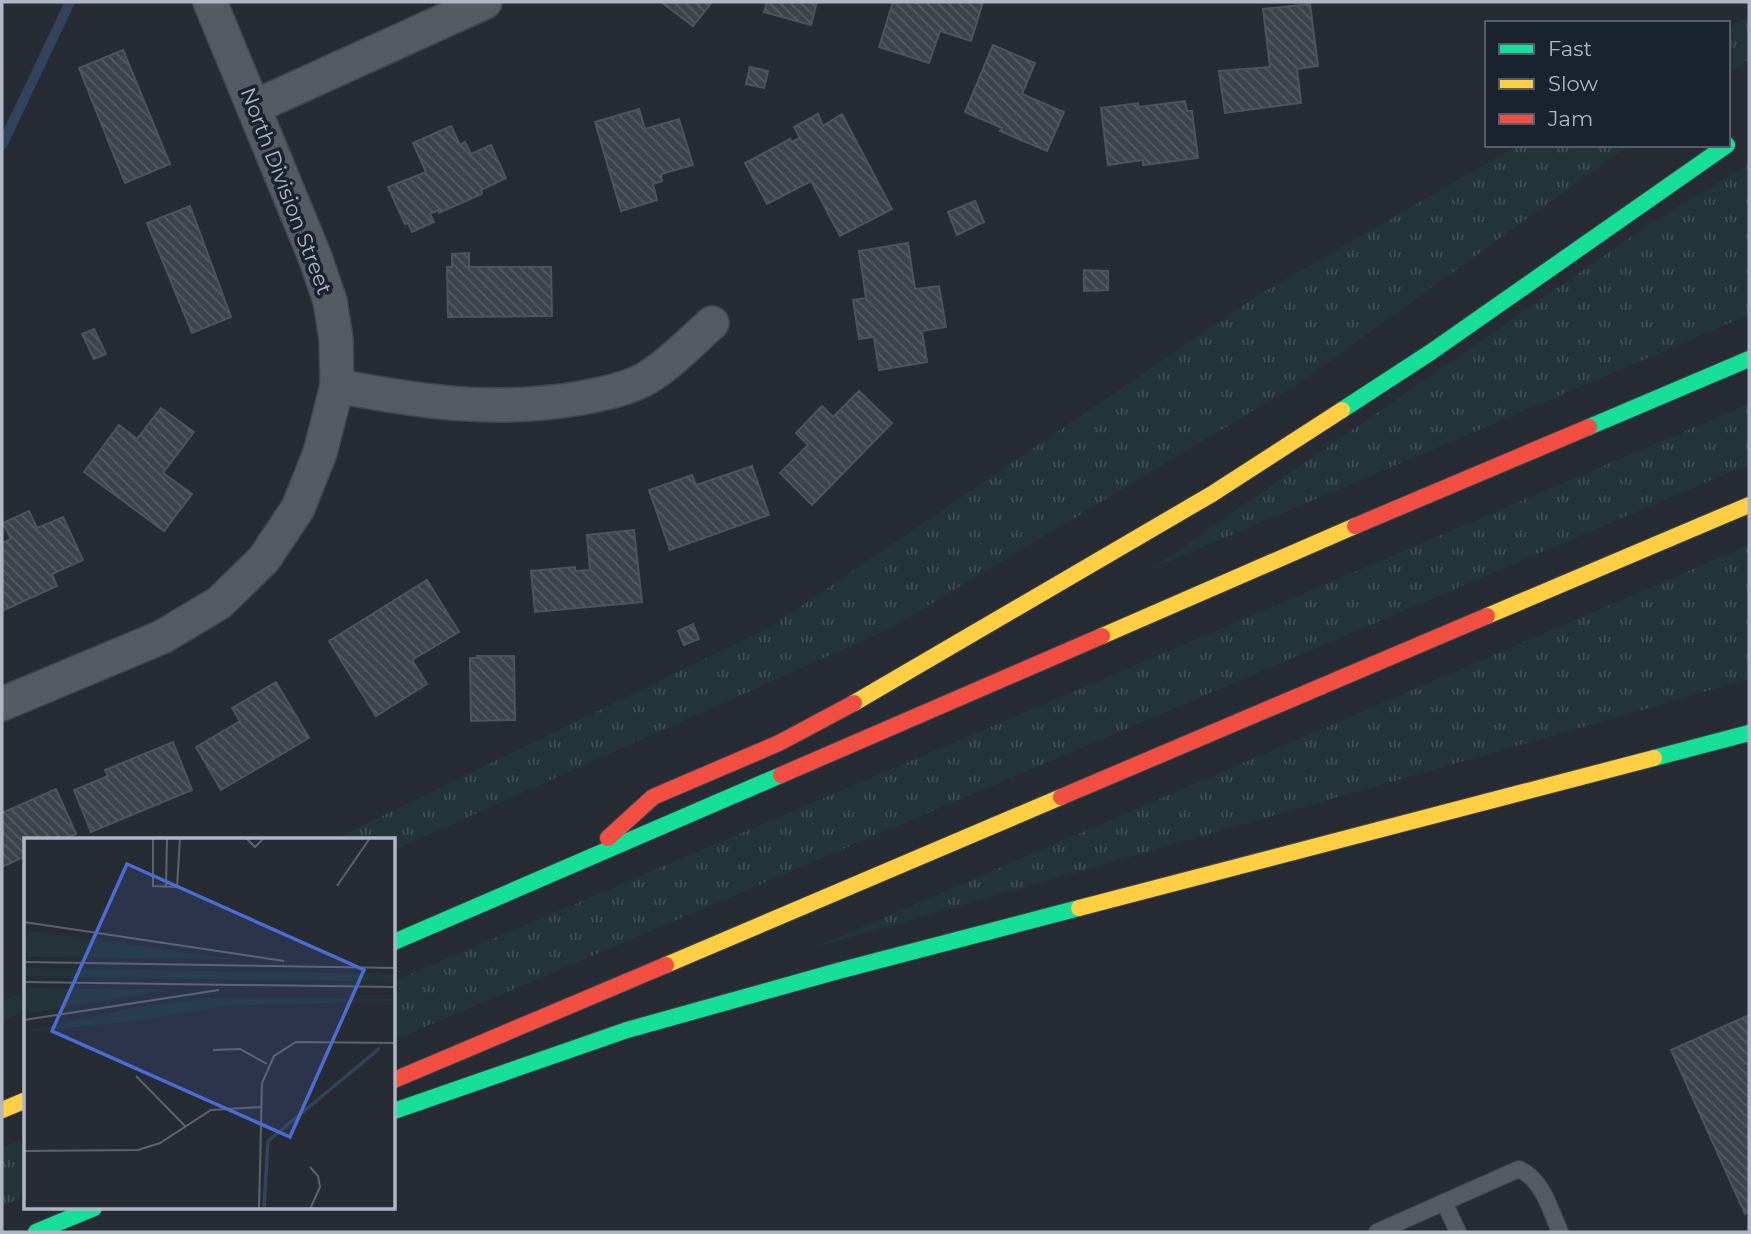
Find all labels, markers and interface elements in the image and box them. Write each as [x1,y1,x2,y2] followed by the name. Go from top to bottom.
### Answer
[1485,21,1730,147] legend
[1548,36,1592,61] text: Fast
[1548,71,1598,96] text: Slow
[235,84,337,298] street label: North Division Street
[1547,106,1593,131] text: Jam
[24,838,396,1210] inset map

